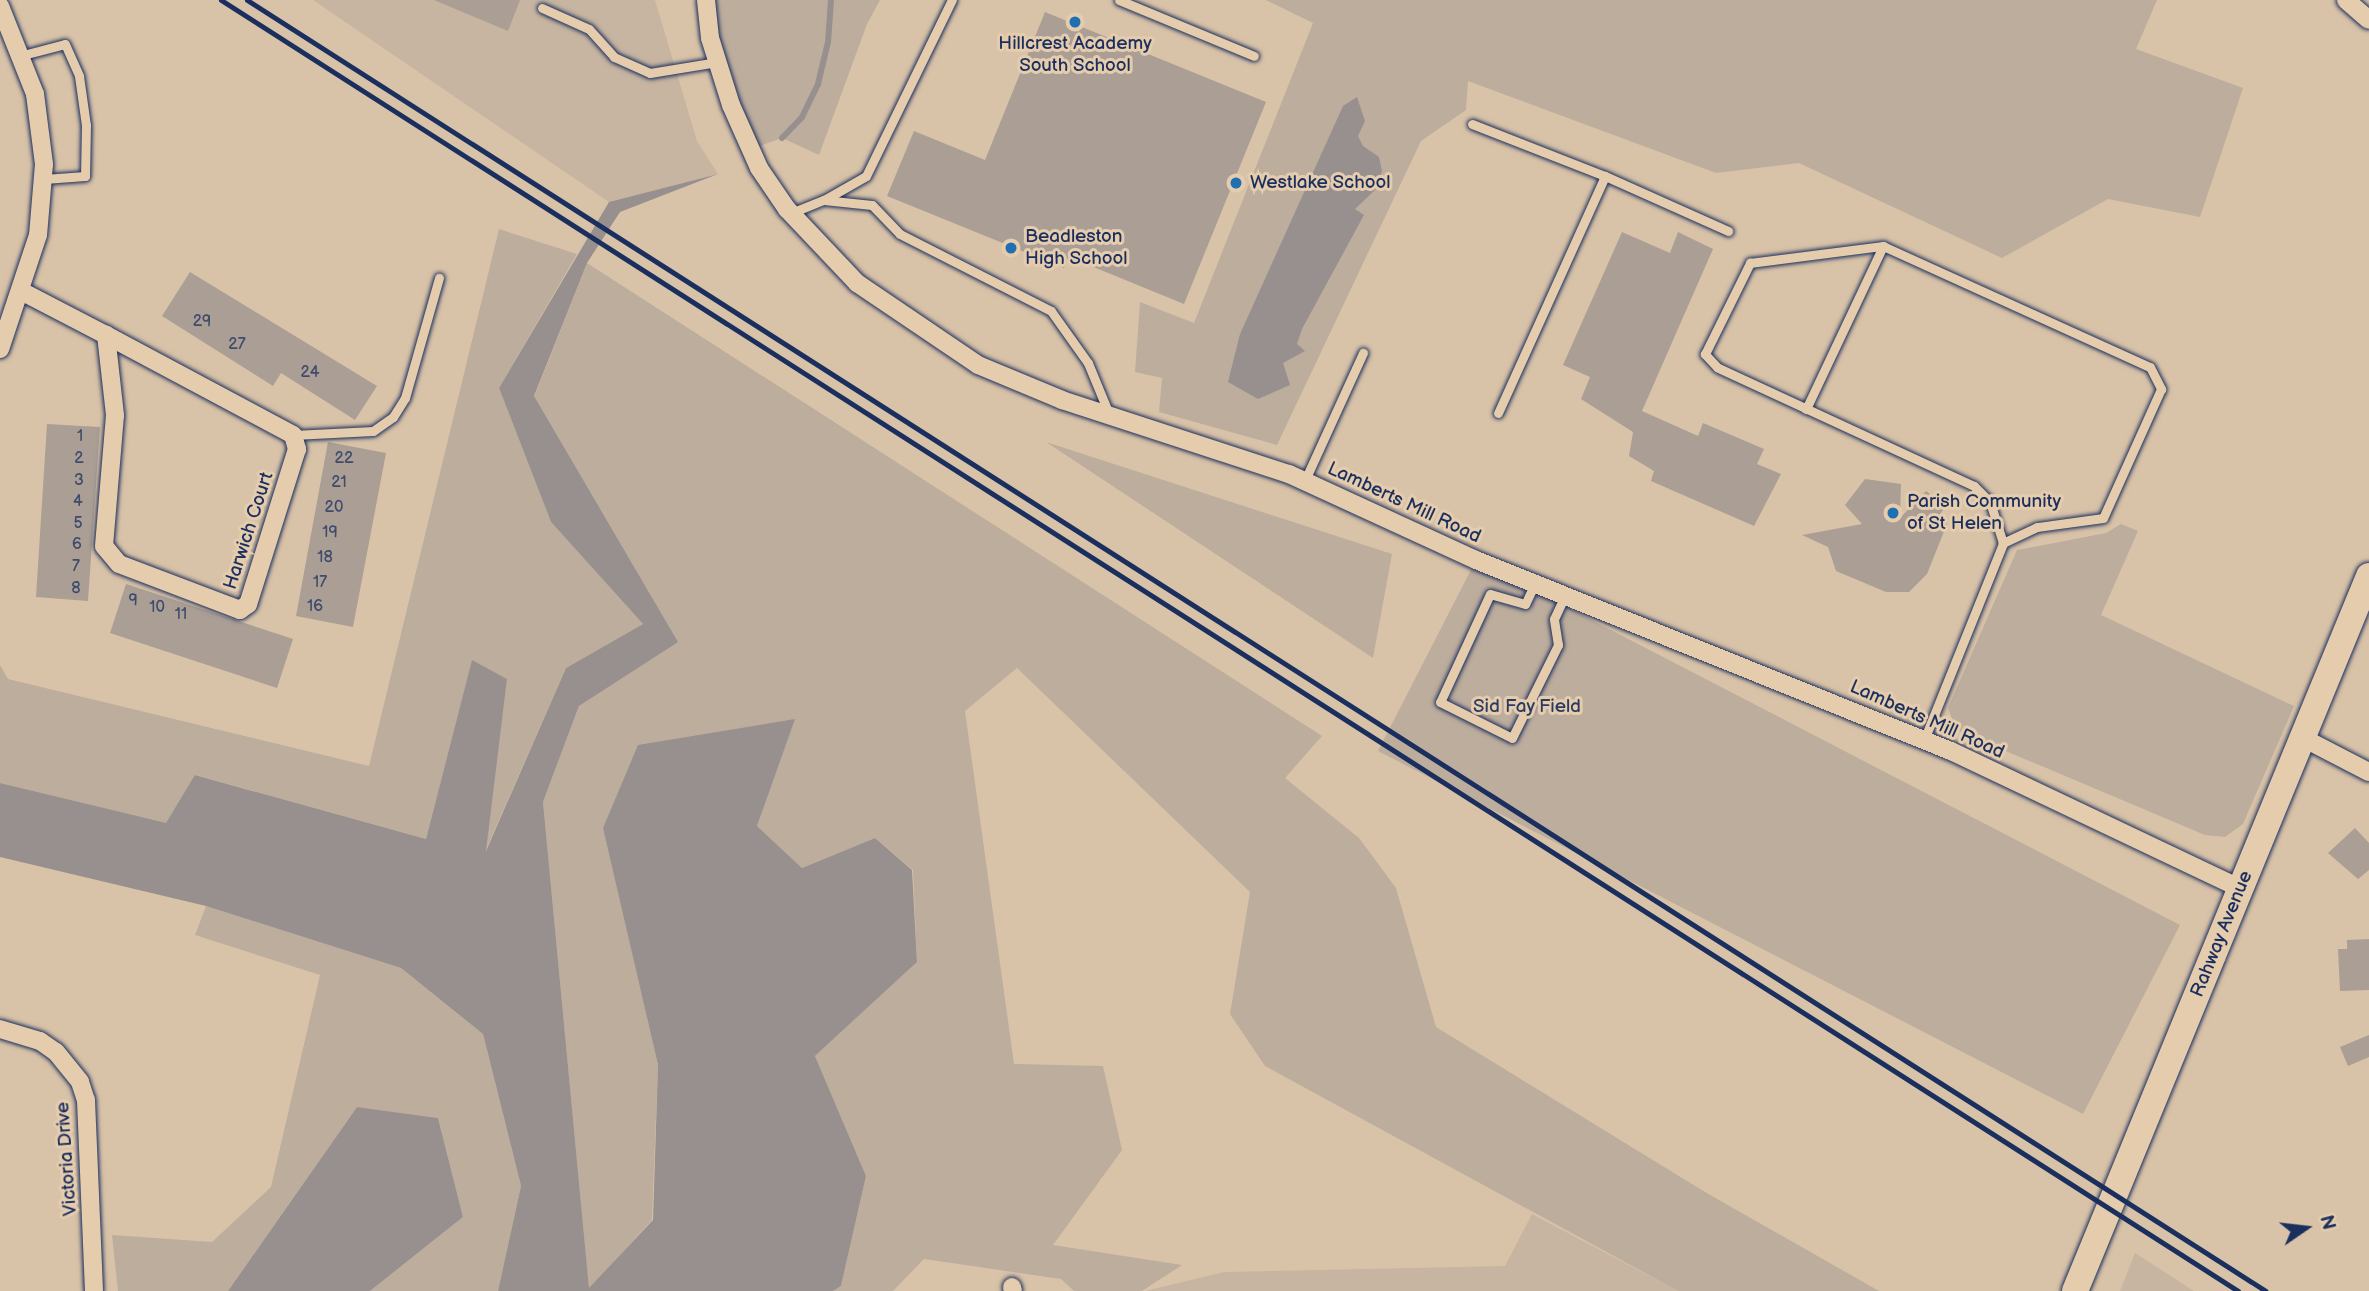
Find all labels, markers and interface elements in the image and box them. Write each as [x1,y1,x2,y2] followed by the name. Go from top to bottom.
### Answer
[1067,14,1083,30] marker: Hillcrest Academy South School
[998,33,1152,77] place label: Hillcrest Academy South School
[1250,172,1391,194] place label: Westlake School
[1228,175,1244,191] marker: Westlake School
[1025,226,1128,270] place label: Beadleston High School
[1003,240,1019,256] marker: Beadleston High School
[193,312,211,332] house number: 29
[228,335,246,355] house number: 27
[301,363,319,383] house number: 24
[77,427,83,447] house number: 1
[74,449,84,469] house number: 2
[335,449,353,469] house number: 22
[1324,457,1484,549] street label: Lamberts Mill Road
[219,469,279,593] street label: Harwich Court
[74,471,84,491] house number: 3
[331,473,347,493] house number: 21
[1907,491,2061,535] place label: Parish Community of St Helen
[73,492,83,512] house number: 4
[325,498,343,518] house number: 20
[1885,505,1901,521] marker: Parish Community of St Helen
[73,514,83,534] house number: 5
[322,523,338,543] house number: 19
[72,535,82,555] house number: 6
[317,548,333,568] house number: 18
[72,557,80,577] house number: 7
[313,573,327,593] house number: 17
[71,579,81,599] house number: 8
[128,591,138,611] house number: 9
[307,597,323,617] house number: 16
[149,598,165,618] house number: 10
[175,605,187,625] house number: 11
[1846,676,2008,764] street label: Lamberts Mill Road
[1472,696,1582,718] park label: Sid Fay Field
[2186,867,2258,1001] street label: Rahway Avenue
[52,1101,82,1217] street label: Victoria Drive
[2271,1193,2341,1263] north arrow
[2314,1213,2340,1233] text: N

